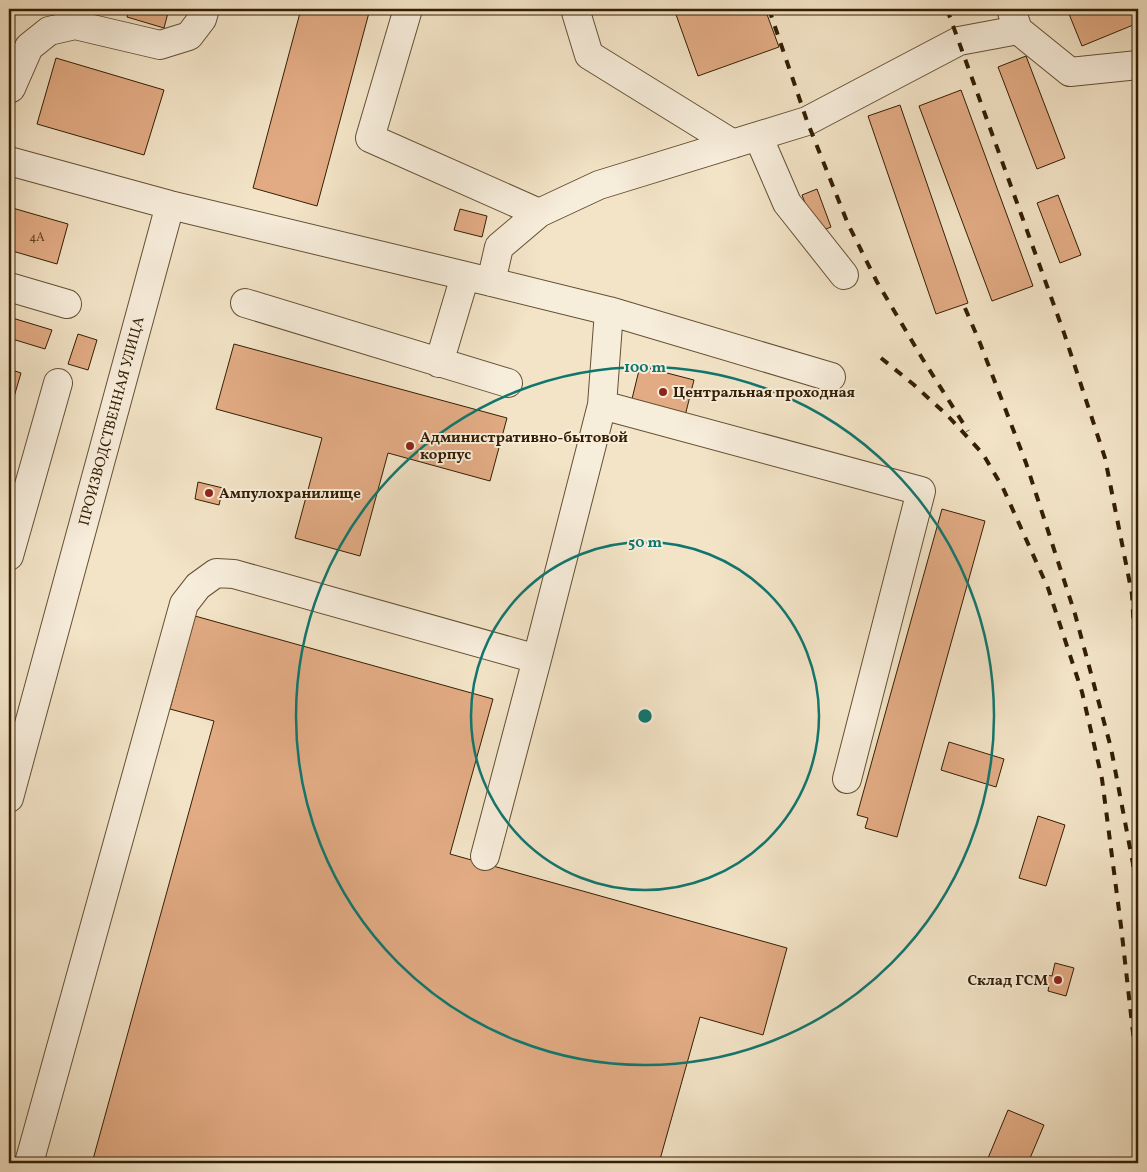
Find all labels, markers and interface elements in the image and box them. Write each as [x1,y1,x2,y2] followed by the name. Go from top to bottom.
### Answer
[29,230,45,246] house number: 4А
[74,314,151,528] street label: ПРОИЗВОДСТВЕННАЯ УЛИЦА
[624,358,667,379] text: 100 m
[673,383,856,404] place label: Центральная проходная
[657,386,669,398] marker: Центральная проходная
[420,428,628,466] place label: Административно-бытовой корпус
[404,440,416,452] marker: Административно-бытовой корпус
[219,484,361,505] place label: Ампулохранилище
[203,487,215,499] marker: Ампулохранилище
[628,533,662,554] text: 50 m
[636,707,654,725] centre of rings
[967,971,1049,992] place label: Склад ГСМ
[1052,974,1064,986] marker: Склад ГСМ

